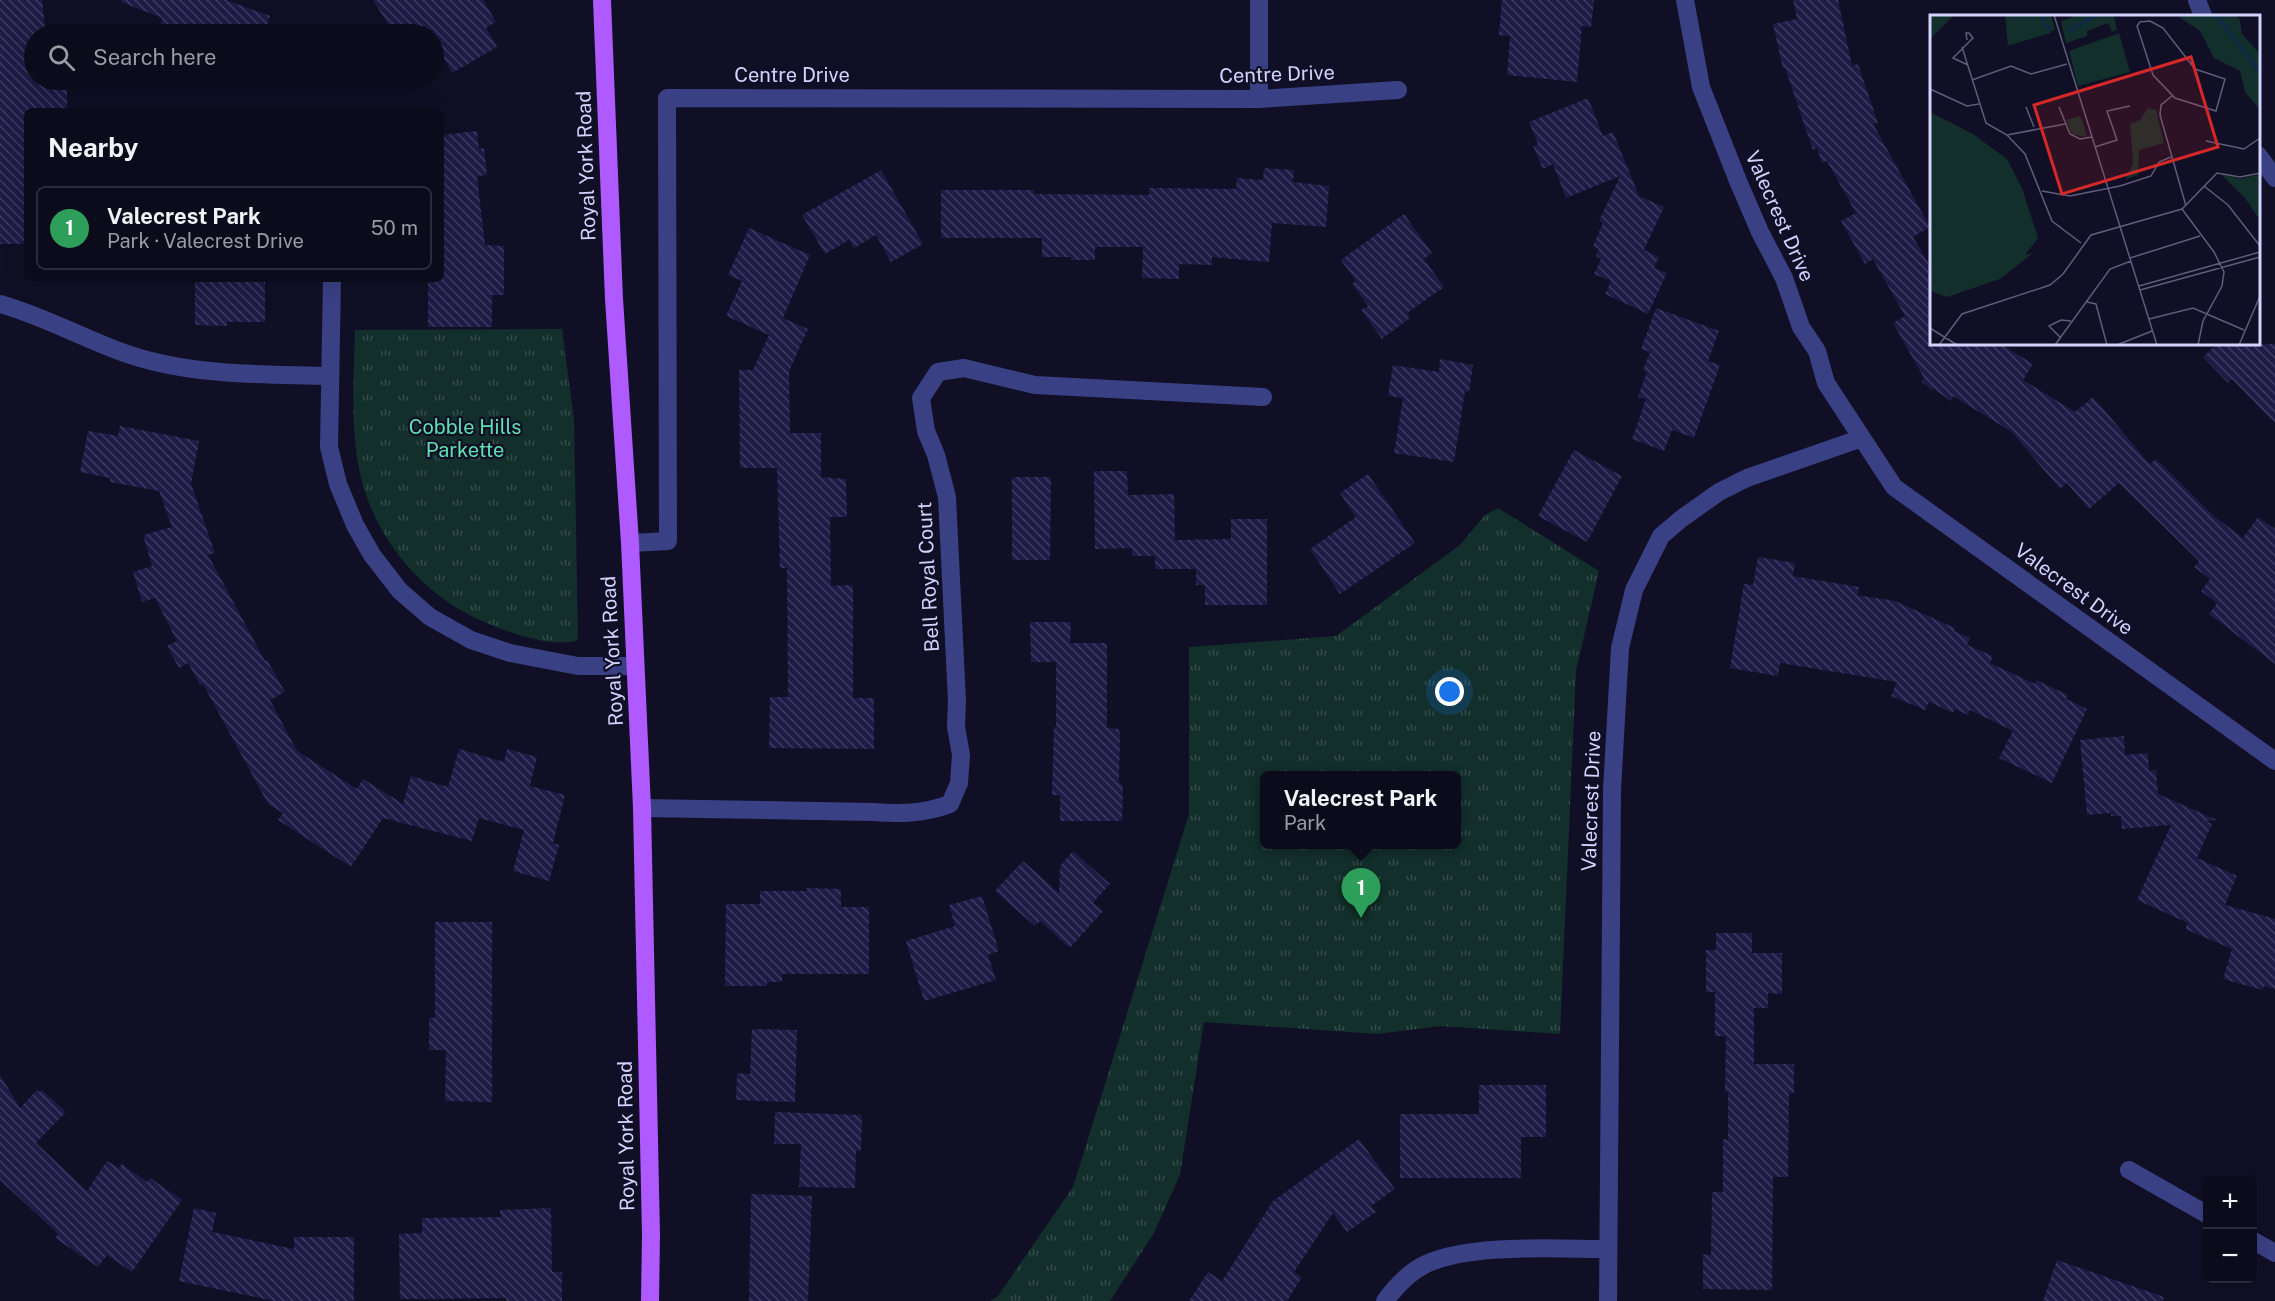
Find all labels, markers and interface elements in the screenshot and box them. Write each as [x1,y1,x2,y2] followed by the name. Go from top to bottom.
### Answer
[1930,15,2260,345] inset map
[24,24,444,90] search box
[45,41,78,74] icon: search
[93,44,217,70] text: Search here
[1219,60,1335,88] street label: Centre Drive
[734,63,850,87] street label: Centre Drive
[571,90,601,242] street label: Royal York Road
[48,132,138,163] text: Nearby
[1740,147,1820,285] street label: Valecrest Drive
[107,203,261,229] text: Valecrest Park
[65,216,74,240] text: 1
[371,216,418,240] text: 50 m
[107,229,304,253] text: Park · Valecrest Drive
[409,415,521,462] park label: Cobble Hills Parkette
[912,501,944,653] street label: Bell Royal Court
[2010,538,2138,640] street label: Valecrest Drive
[596,575,628,727] street label: Royal York Road
[1435,677,1464,706] your location
[1577,730,1605,872] street label: Valecrest Drive
[1260,771,1461,849] popup
[1284,785,1437,811] text: Valecrest Park
[1284,811,1326,835] text: Park
[1342,868,1380,918] pin: 1
[613,1061,639,1211] street label: Royal York Road
[2203,1175,2257,1283] map controls
[2203,1175,2257,1229] button: +
[2203,1229,2257,1283] button: −

